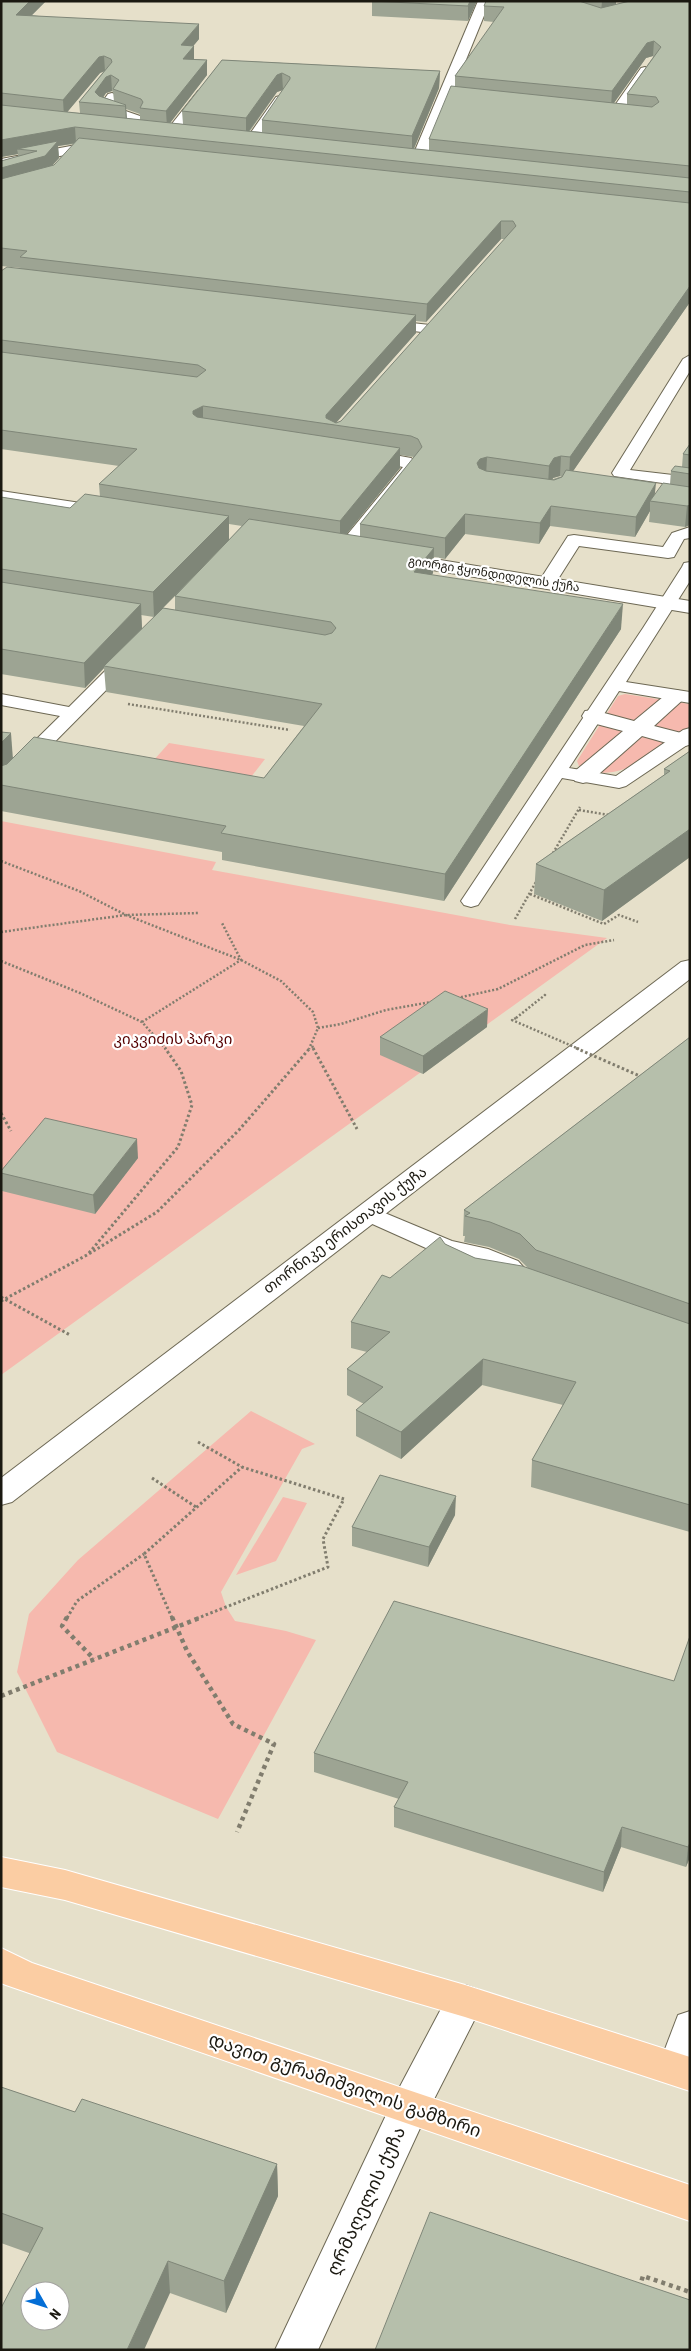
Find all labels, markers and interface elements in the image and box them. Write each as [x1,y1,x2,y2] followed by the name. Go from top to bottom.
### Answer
[407,554,581,595] street label: გიორგი ჭყონდიდელის ქუჩა
[114,1030,232,1048] park label: კიკვიძის პარკი
[260,1163,430,1297] street label: თორნიკე ერისთავის ქუჩა
[206,2028,484,2142] street label: დავით გურამიშვილის გამზირი
[322,2123,410,2279] street label: ღრმაღელის ქუჩა
[20,2281,70,2331] north arrow
[46,2306,64,2323] text: N

